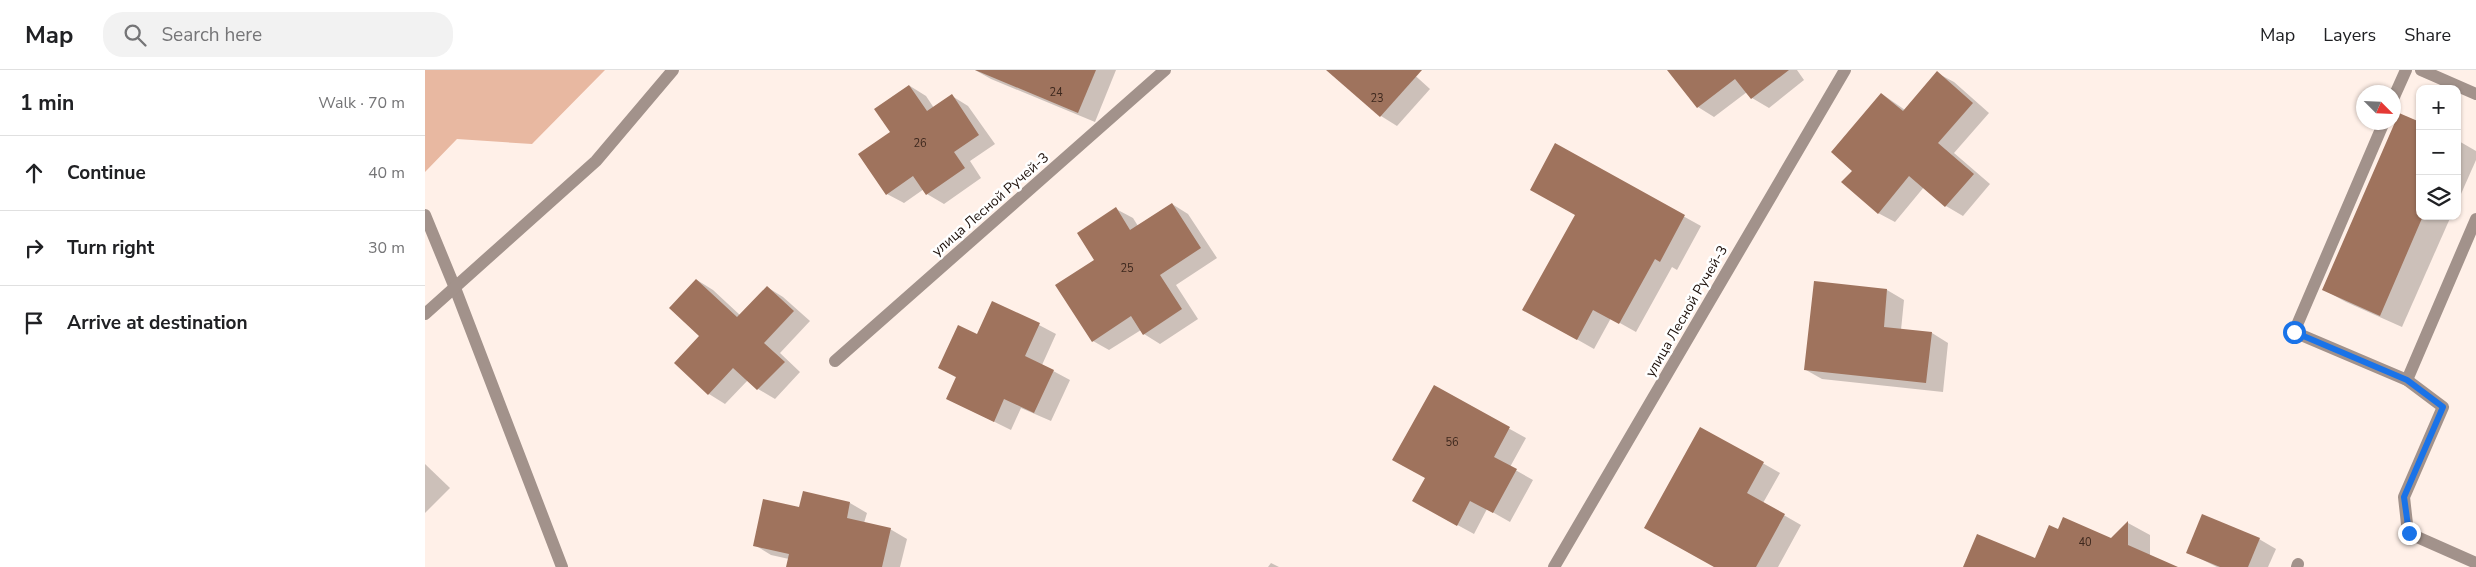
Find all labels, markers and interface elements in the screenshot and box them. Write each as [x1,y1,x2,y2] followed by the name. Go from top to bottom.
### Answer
[103,12,453,57] search box
[25,19,73,51] text: Map
[121,21,149,49] icon: search
[161,22,262,48] text: Search here
[2260,23,2295,47] text: Map
[2323,23,2376,47] text: Layers
[2404,23,2451,47] text: Share
[1049,85,1063,100] house number: 24
[2356,85,2401,130] north arrow
[2416,85,2461,220] map controls
[2416,85,2461,130] button: +
[20,89,74,117] text: 1 min
[1370,91,1384,106] house number: 23
[318,92,405,114] text: Walk · 70 m
[2416,130,2461,175] button: −
[913,136,927,151] house number: 26
[928,148,1053,260] street label: улица Лесной Ручей-3
[20,159,48,187] icon: ahead
[67,160,146,186] text: Continue
[368,162,405,184] text: 40 m
[2416,175,2461,220] button: layers
[20,234,48,262] icon: right
[67,235,154,261] text: Turn right
[368,237,405,259] text: 30 m
[1641,242,1732,381] street label: улица Лесной Ручей-3
[1120,261,1134,276] house number: 25
[20,309,48,337] icon: arrive
[67,310,248,336] text: Arrive at destination
[2283,321,2306,344] route start
[1445,435,1459,450] house number: 56
[2398,522,2421,545] route end
[2078,535,2092,550] house number: 40

